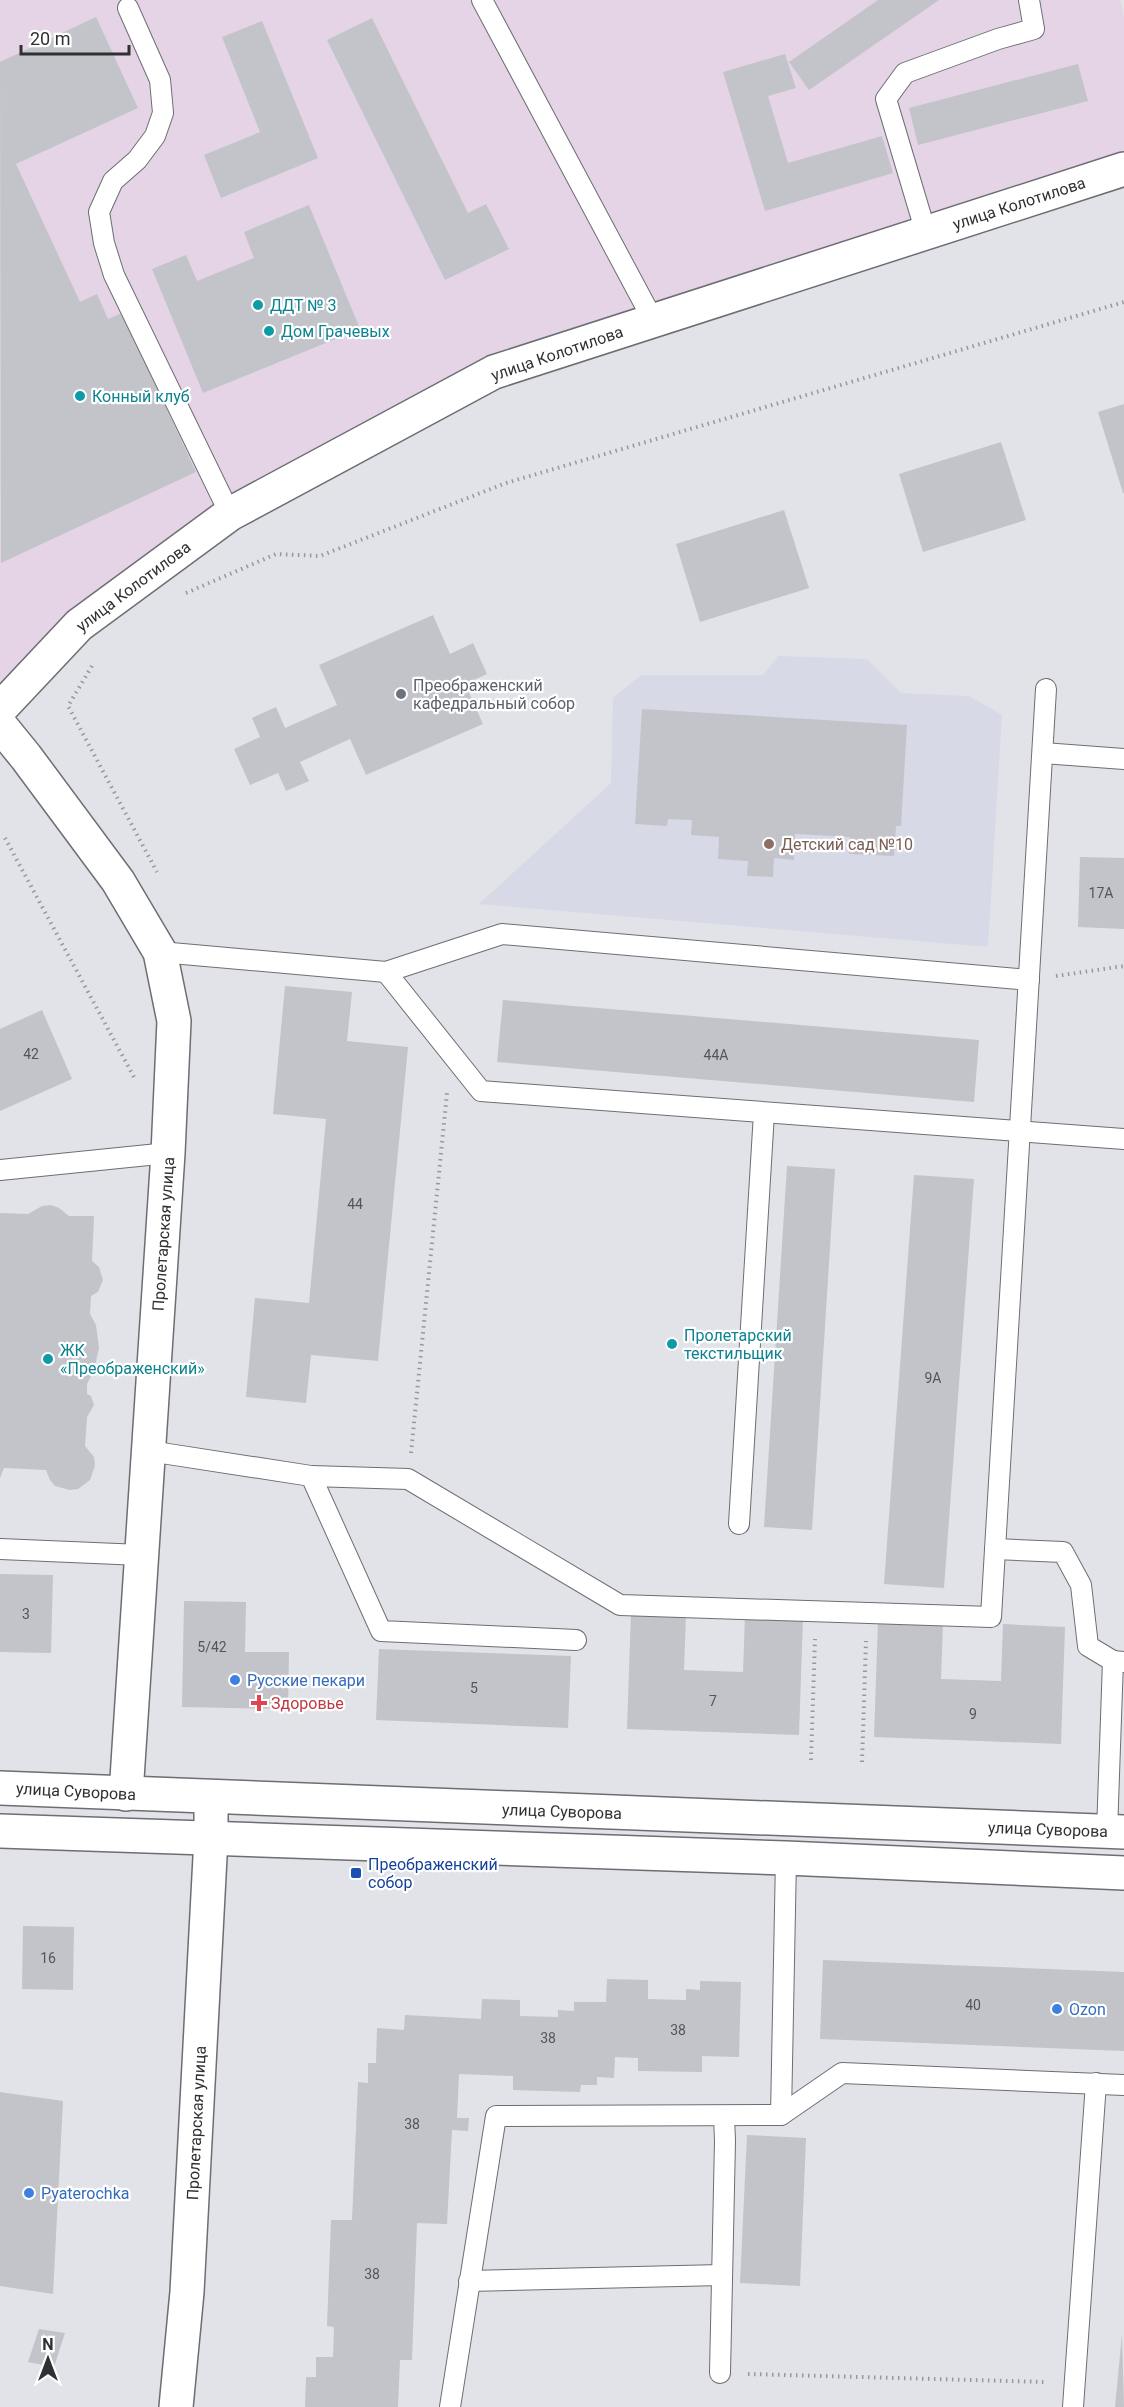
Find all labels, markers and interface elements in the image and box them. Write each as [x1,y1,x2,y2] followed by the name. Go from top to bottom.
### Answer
[21,18,129,56] scale bar
[30,28,70,49] text: 20 m
[950,173,1088,234] street label: улица Колотилова
[270,296,337,315] place label: ДДТ № 3
[251,298,265,312] marker: ДДТ № 3
[281,322,390,341] place label: Дом Грачевых
[489,322,626,385] street label: улица Колотилова
[262,324,276,338] marker: Дом Грачевых
[92,387,190,406] place label: Конный клуб
[73,389,87,403] marker: Конный клуб
[72,537,194,636] street label: улица Колотилова
[413,676,575,713] place label: Преображенский кафедральный собор
[394,687,408,701] marker: Преображенский кафедральный собор
[781,835,913,854] place label: Детский сад №10
[762,837,776,851] marker: Детский сад №10
[1089,885,1113,901] house number: 17А
[23,1046,39,1062] house number: 42
[704,1047,728,1063] house number: 44А
[149,1156,178,1312] street label: Пролетарская улица
[347,1196,363,1212] house number: 44
[684,1326,792,1363] place label: Пролетарский текстильщик
[665,1337,679,1351] marker: Пролетарский текстильщик
[60,1341,205,1378] place label: ЖК «Преображенский»
[41,1352,55,1366] marker: ЖК «Преображенский»
[924,1370,942,1386] house number: 9А
[22,1606,30,1622] house number: 3
[197,1639,227,1655] house number: 5/42
[247,1671,365,1690] place label: Русские пекари
[228,1673,242,1687] marker: Русские пекари
[470,1680,478,1696] house number: 5
[709,1693,717,1709] house number: 7
[271,1694,344,1713] place label: Здоровье
[252,1696,266,1710] marker: Здоровье
[969,1706,977,1722] house number: 9
[16,1779,136,1804] street label: улица Суворова
[502,1800,622,1823] street label: улица Суворова
[988,1818,1108,1841] street label: улица Суворова
[368,1855,498,1892] place label: Преображенский собор
[349,1866,363,1880] marker: Преображенский собор
[40,1950,56,1966] house number: 16
[965,1997,981,2013] house number: 40
[1069,2000,1106,2019] place label: Ozon
[1050,2002,1064,2016] marker: Ozon
[670,2022,686,2038] house number: 38
[540,2030,556,2046] house number: 38
[183,2045,210,2201] street label: Пролетарская улица
[404,2116,420,2132] house number: 38
[41,2184,129,2203] place label: Pyaterochka
[22,2186,36,2200] marker: Pyaterochka
[364,2266,380,2282] house number: 38
[18,2329,78,2389] north arrow
[42,2335,54,2354] text: N

